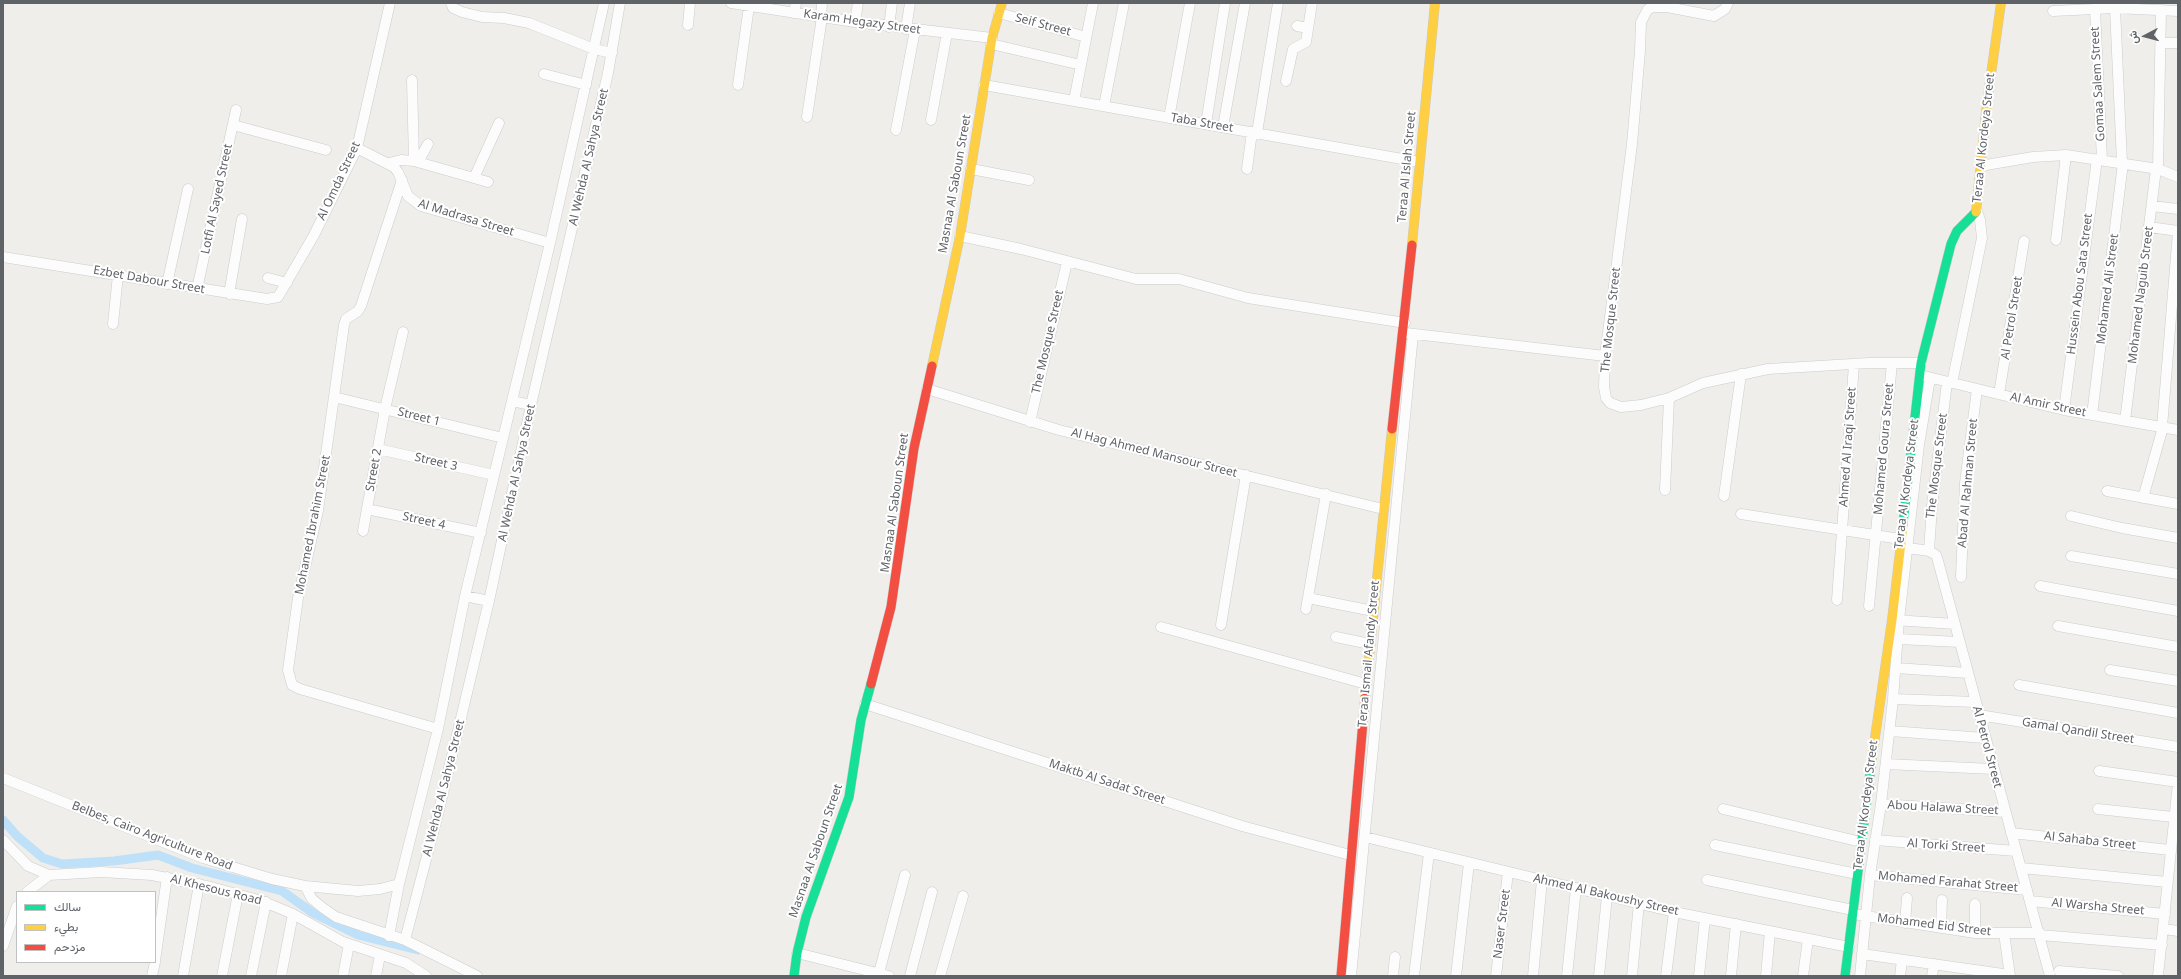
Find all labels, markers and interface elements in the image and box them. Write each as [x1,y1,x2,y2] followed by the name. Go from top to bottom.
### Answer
[803,7,921,37] street label: Karam Hegazy Street
[1014,11,1072,39] street label: Seif Street
[2125,16,2165,56] north arrow
[2088,26,2108,142] street label: Gomaa Salem Street
[2124,30,2141,45] text: ش
[1970,72,1998,204] street label: Teraa Al Kordeya Street
[566,87,612,227] street label: Al Wehda Al Sahya Street
[1170,110,1234,136] street label: Taba Street
[1395,111,1419,223] street label: Teraa Al Islah Street
[936,113,974,255] street label: Masnaa Al Saboun Street
[314,139,364,223] street label: Al Omda Street
[198,143,236,255] street label: Lotfi Al Sayed Street
[416,197,516,239] street label: Al Madrasa Street
[2064,213,2096,355] street label: Hussein Abou Sata Street
[2125,225,2157,365] street label: Mohamed Naguib Street
[2094,233,2122,345] street label: Mohamed Ali Street
[92,263,206,297] street label: Ezbet Dabour Street
[1598,267,1624,373] street label: The Mosque Street
[1998,275,2026,361] street label: Al Petrol Street
[1029,289,1067,395] street label: The Mosque Street
[1871,382,1897,516] street label: Mohamed Goura Street
[1837,387,1859,507] street label: Ahmed Al Iraqi Street
[2009,390,2087,420] street label: Al Amir Street
[495,403,539,543] street label: Al Wehda Al Sahya Street
[396,405,442,429] street label: Street 1
[1923,412,1951,520] street label: The Mosque Street
[1892,418,1922,550] street label: Teraa Al Kordeya Street
[1955,418,1981,548] street label: Abad Al Rahman Street
[1069,425,1239,481] street label: Al Hag Ahmed Mansour Street
[878,432,912,574] street label: Masnaa Al Saboun Street
[363,447,385,493] street label: Street 2
[413,450,459,474] street label: Street 3
[292,454,334,596] street label: Mohamed Ibrahim Street
[401,509,447,533] street label: Street 4
[1355,580,1383,728] street label: Teraa Ismail Afandy Street
[1969,705,2005,789] street label: Al Petrol Street
[2021,715,2135,747] street label: Gamal Qandil Street
[420,718,468,858] street label: Al Wehda Al Sahya Street
[1851,739,1881,871] street label: Teraa Al Kordeya Street
[1047,756,1167,808] street label: Maktb Al Sadat Street
[786,782,846,920] street label: Masnaa Al Saboun Street
[1887,798,1999,818] street label: Abou Halawa Street
[70,799,234,873] street label: Belbes, Cairo Agriculture Road
[2043,829,2137,853] street label: Al Sahaba Street
[1907,836,1985,856] street label: Al Torki Street
[1877,869,2019,895] street label: Mohamed Farahat Street
[1532,871,1680,919] street label: Ahmed Al Bakoushy Street
[169,872,263,908] street label: Al Khesous Road
[1491,888,1513,960] street label: Naser Street
[16,891,156,963] legend
[2051,896,2145,918] street label: Al Warsha Street
[54,898,81,915] text: سالك
[1876,911,1992,939] street label: Mohamed Eid Street
[54,918,78,935] text: بطيء
[54,938,85,955] text: مزدحم

